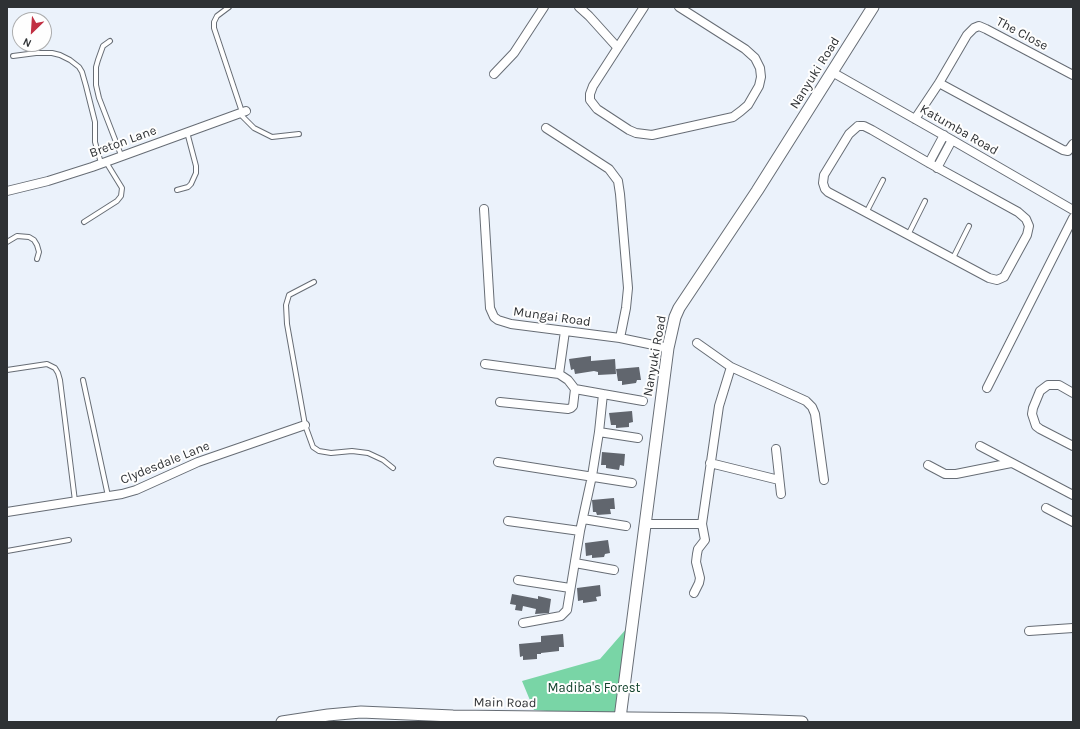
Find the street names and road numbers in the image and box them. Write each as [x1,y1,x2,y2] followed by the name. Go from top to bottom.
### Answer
[993,14,1051,54] street label: The Close
[787,34,843,112] street label: Nanyuki Road
[917,101,1001,159] street label: Katumba Road
[87,123,159,161] street label: Breton Lane
[512,304,592,330] street label: Mungai Road
[640,314,670,398] street label: Nanyuki Road
[118,438,212,488] street label: Clydesdale Lane
[473,695,537,711] street label: Main Road

